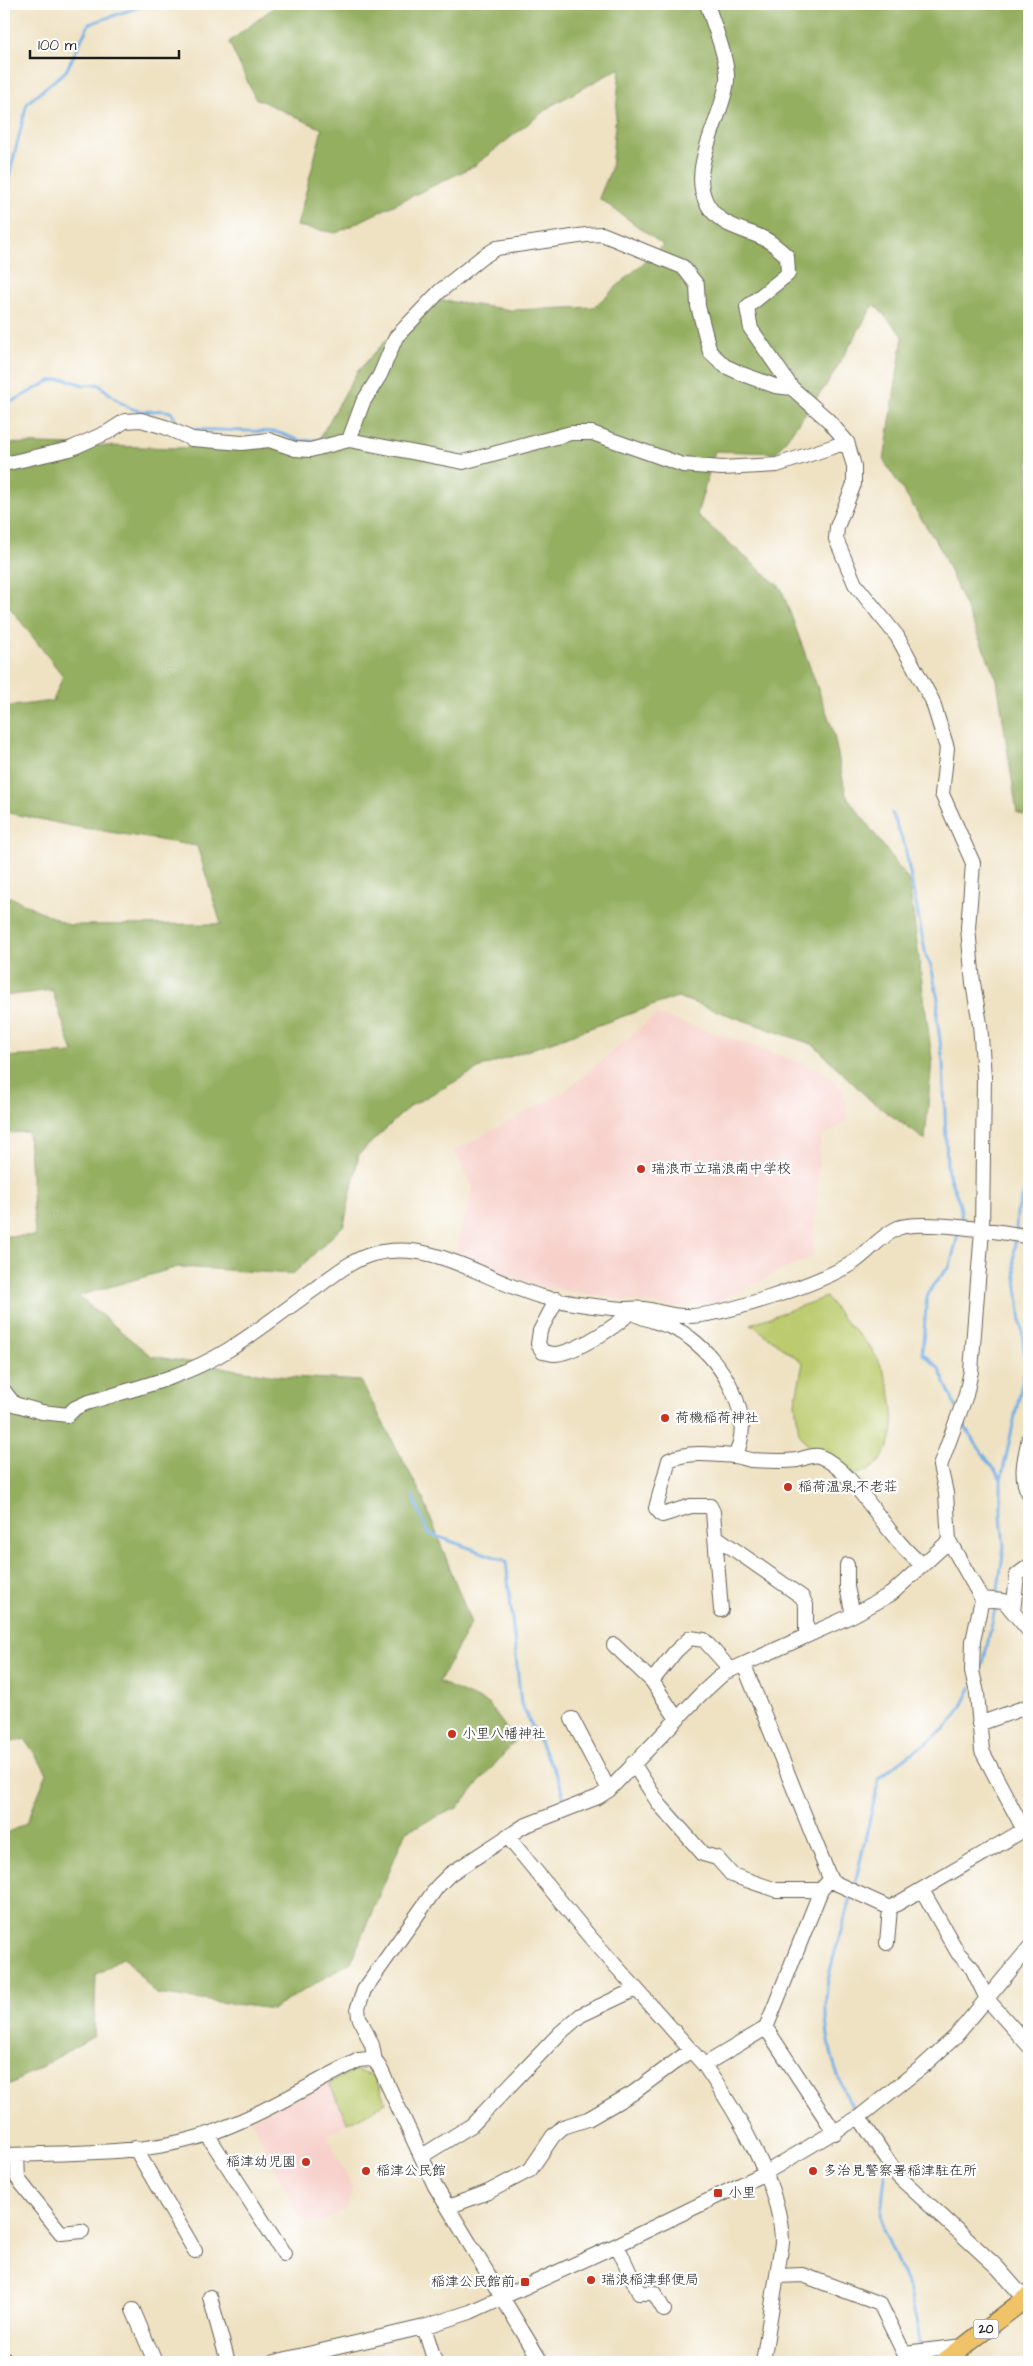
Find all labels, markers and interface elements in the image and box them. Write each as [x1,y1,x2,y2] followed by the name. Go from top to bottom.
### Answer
[30,28,179,60] scale bar
[38,35,77,56] text: 100 m
[651,1159,791,1179] place label: 瑞浪市立瑞浪南中学校
[635,1163,647,1175] marker: 瑞浪市立瑞浪南中学校
[675,1408,759,1428] place label: 荷機稲荷神社
[659,1412,671,1424] marker: 荷機稲荷神社
[798,1477,898,1497] place label: 稲荷温泉;不老荘
[782,1481,794,1493] marker: 稲荷温泉;不老荘
[462,1724,546,1744] place label: 小里八幡神社
[446,1728,458,1740] marker: 小里八幡神社
[226,2152,296,2172] place label: 稲津幼児園
[300,2156,312,2168] marker: 稲津幼児園
[376,2161,446,2181] place label: 稲津公民館
[823,2161,977,2181] place label: 多治見警察署稲津駐在所
[360,2165,372,2177] marker: 稲津公民館
[807,2165,819,2177] marker: 多治見警察署稲津駐在所
[728,2183,756,2203] place label: 小里
[712,2187,724,2199] marker: 小里
[601,2270,699,2290] place label: 瑞浪稲津郵便局
[431,2272,515,2292] place label: 稲津公民館前
[585,2274,597,2286] marker: 瑞浪稲津郵便局
[519,2276,531,2288] marker: 稲津公民館前
[974,2320,998,2338] road number: 20

